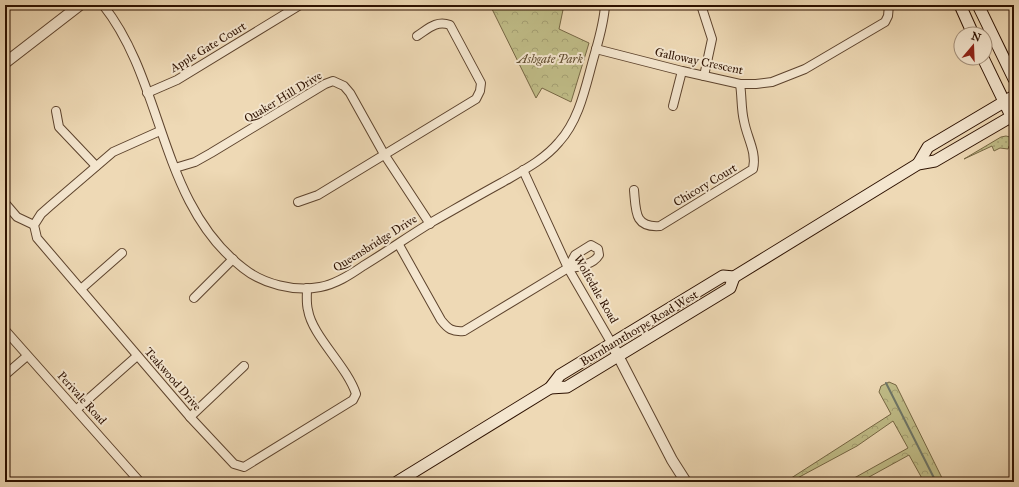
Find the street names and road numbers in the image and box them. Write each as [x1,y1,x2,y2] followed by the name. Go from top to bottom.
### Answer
[167,18,249,76] street label: Apple Gate Court
[654,45,745,77] street label: Galloway Crescent
[242,68,324,126] street label: Quaker Hill Drive
[671,160,740,209] street label: Chicory Court
[330,212,420,275] street label: Queensbridge Drive
[571,252,621,326] street label: Wolfedale Road
[578,287,701,369] street label: Burnhamthorpe Road West
[142,344,204,414] street label: Teakwood Drive
[55,369,109,427] street label: Perivale Road

